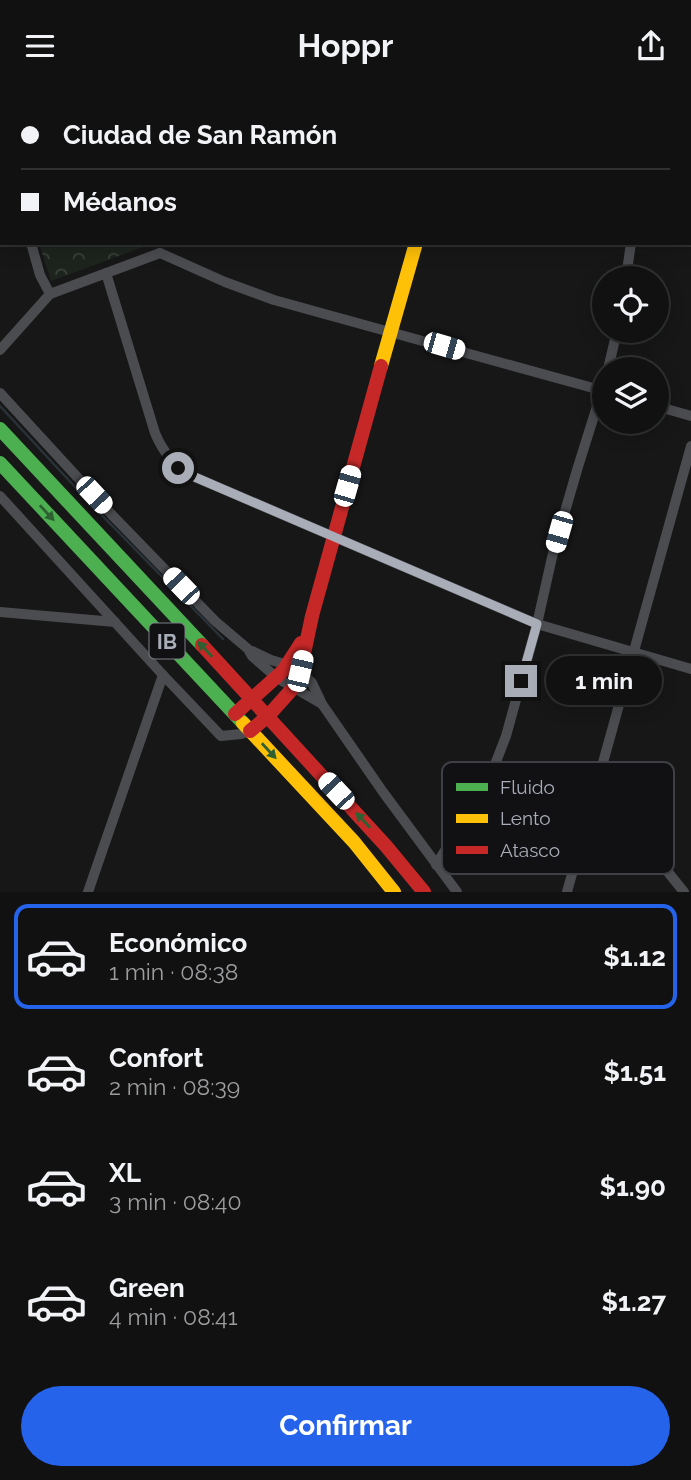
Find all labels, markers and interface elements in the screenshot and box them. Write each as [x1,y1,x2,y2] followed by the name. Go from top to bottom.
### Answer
[21,27,59,65] icon: menu
[298,27,393,64] text: Hoppr
[632,27,670,65] icon: share
[63,120,337,150] text: Ciudad de San Ramón
[63,187,177,217] text: Médanos
[592,266,669,434] map controls
[592,266,669,343] button: locate
[421,330,468,362] car
[592,357,669,434] button: layers
[162,452,194,484] route start
[332,463,363,509] car
[72,472,117,518] car
[38,504,54,521] one-way arrow
[544,509,575,555] car
[159,564,204,608] car
[150,623,184,659] road number: IB
[198,641,214,658] one-way arrow
[286,648,315,694] car
[546,657,661,705] callout: 1 min
[505,665,537,697] route end
[575,667,633,694] text: 1 min
[260,742,276,759] one-way arrow
[442,762,674,874] legend
[314,768,359,814] car
[500,776,555,798] text: Fluido
[500,807,551,829] text: Lento
[355,811,371,829] one-way arrow
[500,839,560,861] text: Atasco
[25,925,88,988] icon: car
[109,928,247,958] text: Económico
[603,942,666,972] text: $1.12
[109,958,238,985] text: 1 min · 08:38
[25,1040,88,1103] icon: car
[109,1043,203,1073] text: Confort
[604,1057,666,1087] text: $1.51
[109,1073,240,1100] text: 2 min · 08:39
[25,1155,88,1218] icon: car
[109,1158,141,1188] text: XL
[600,1172,666,1202] text: $1.90
[109,1188,241,1215] text: 3 min · 08:40
[25,1270,88,1333] icon: car
[109,1273,185,1303] text: Green
[602,1287,666,1317] text: $1.27
[109,1303,238,1330] text: 4 min · 08:41
[21,1386,670,1466] button: Confirmar

